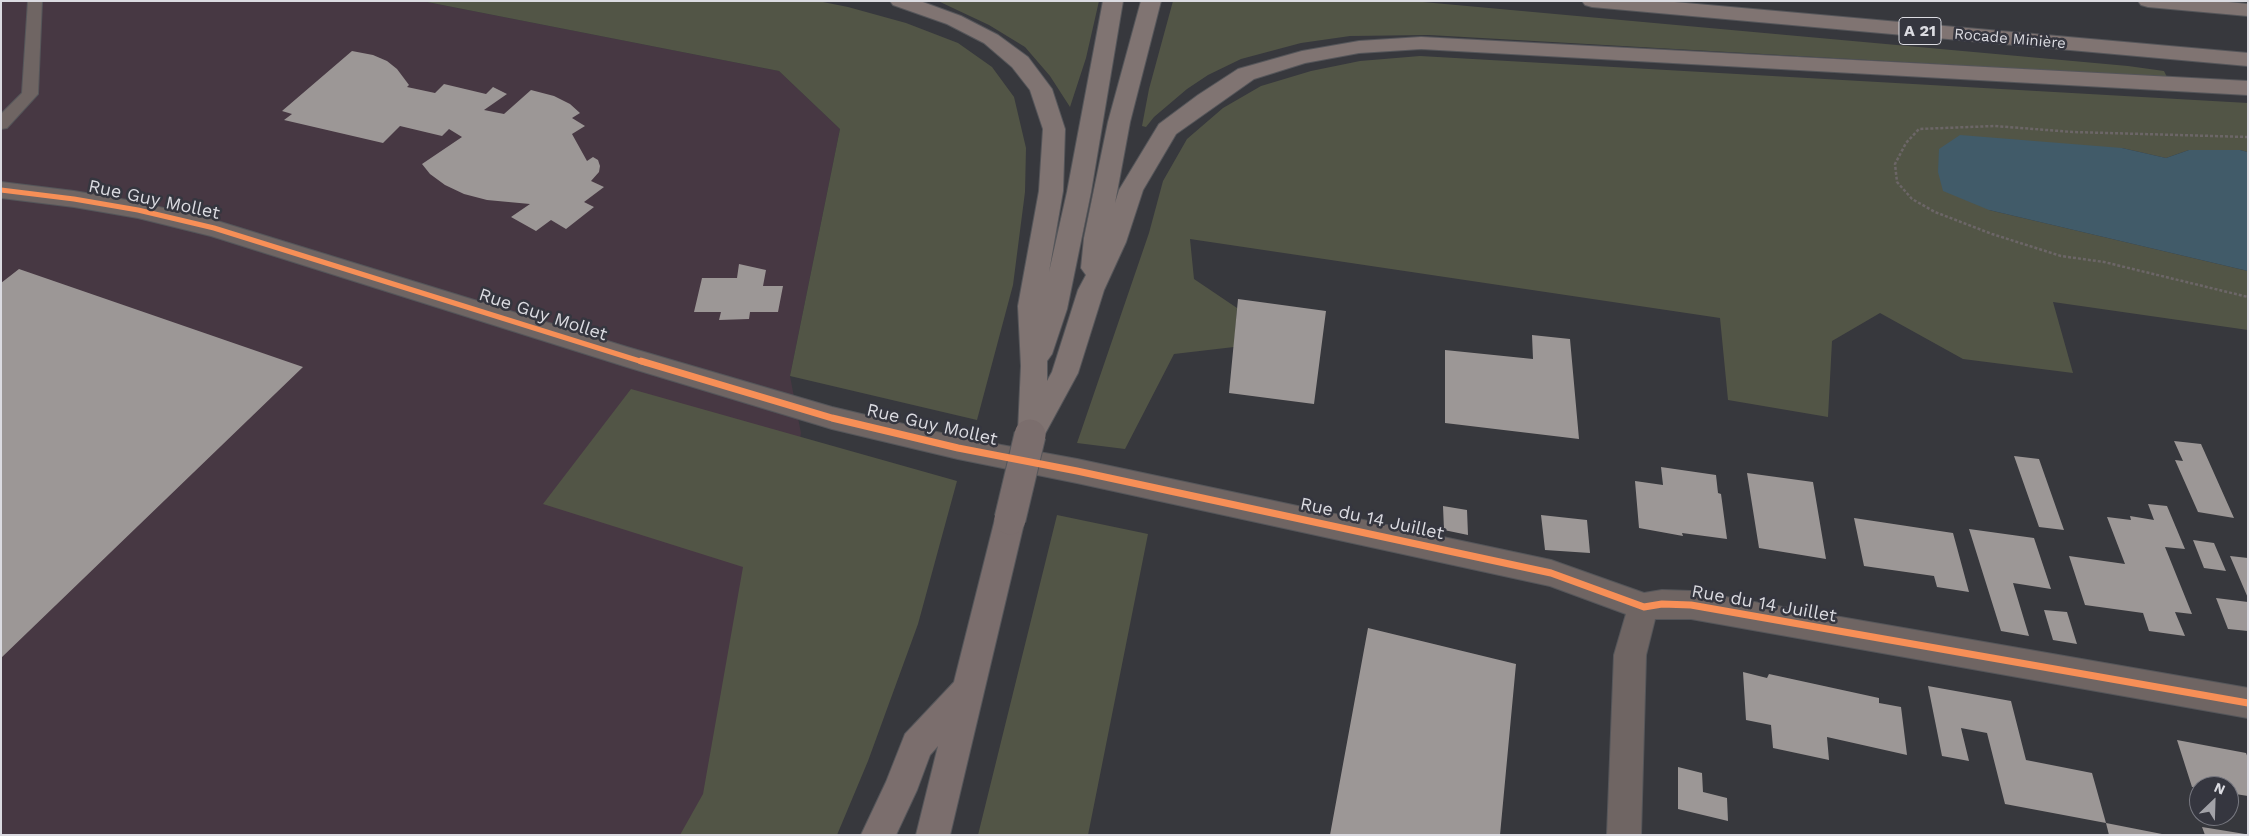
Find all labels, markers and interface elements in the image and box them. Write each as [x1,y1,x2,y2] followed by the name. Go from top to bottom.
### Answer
[1899,18,1941,44] road number: A 21
[1953,25,2067,53] street label: Rocade Minière
[86,176,222,224] street label: Rue Guy Mollet
[476,284,610,346] street label: Rue Guy Mollet
[864,399,1000,451] street label: Rue Guy Mollet
[1298,493,1446,545] street label: Rue du 14 Juillet
[1690,581,1838,627] street label: Rue du 14 Juillet
[2189,776,2239,826] north arrow
[2212,779,2228,798] text: N

